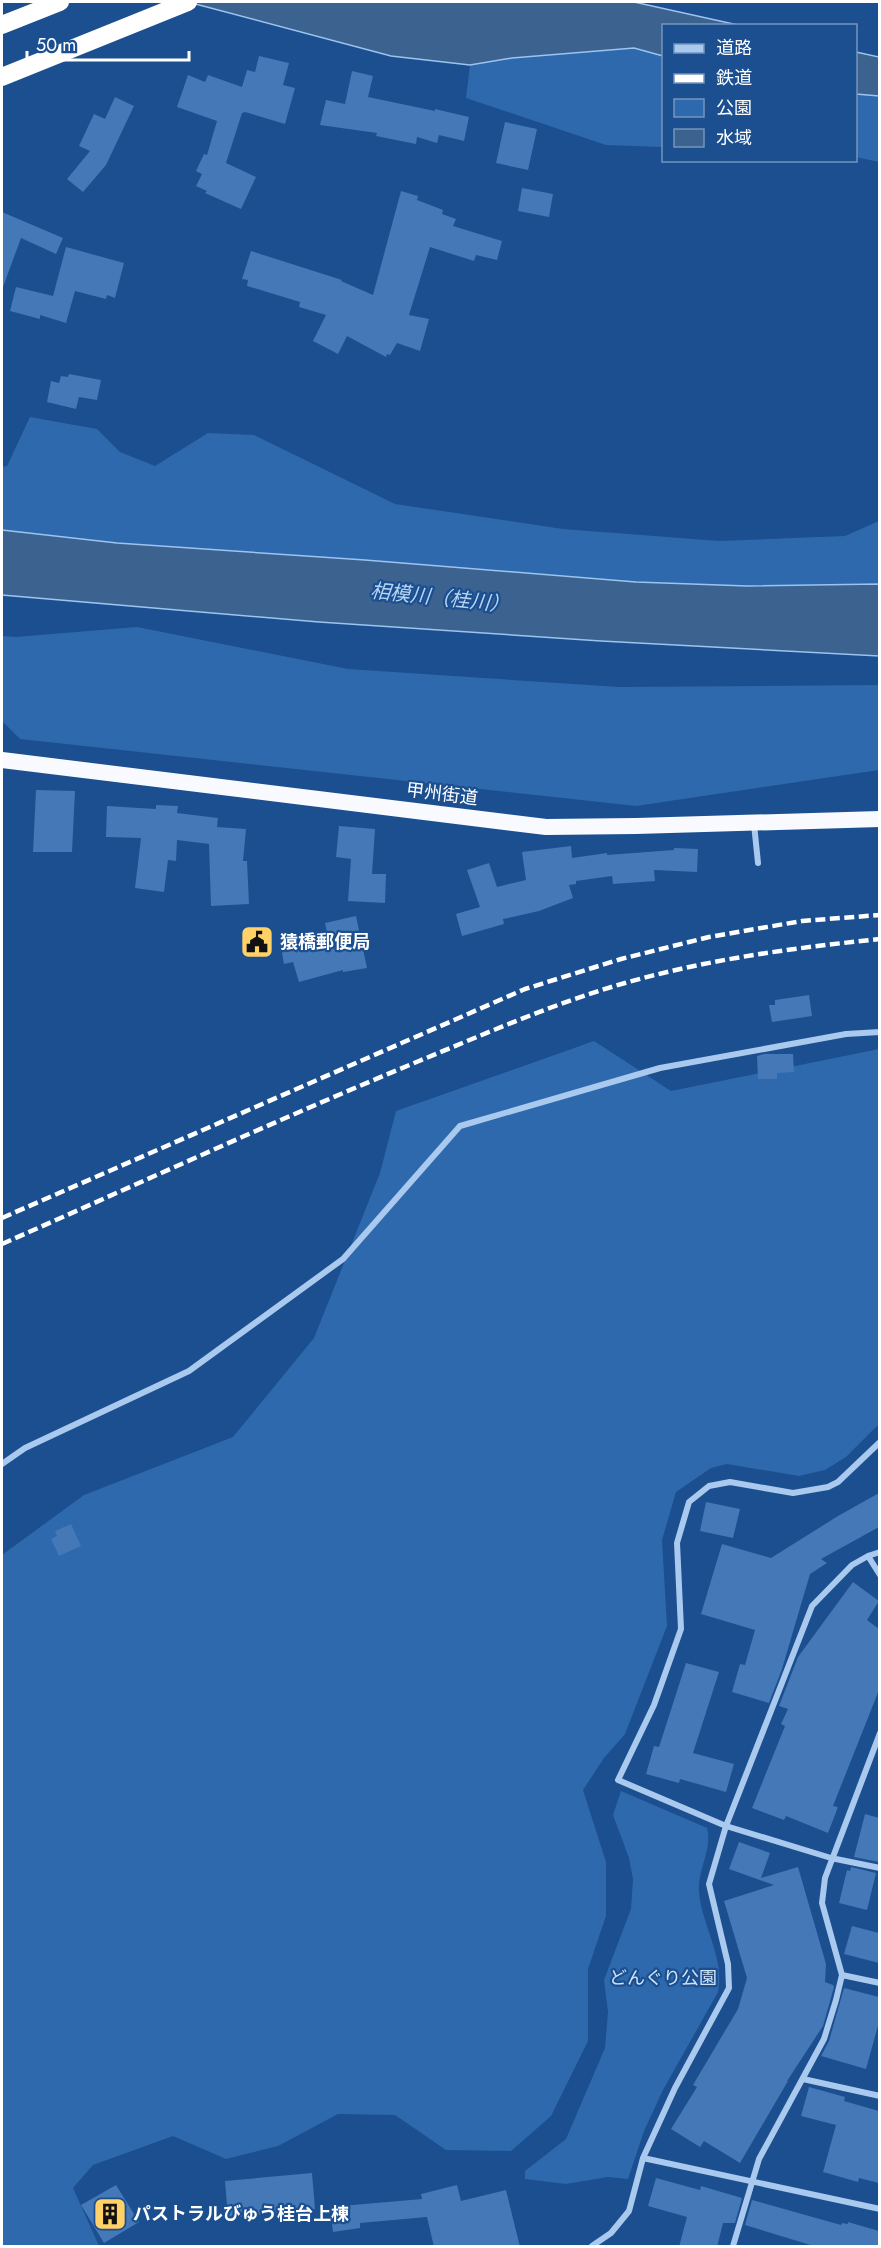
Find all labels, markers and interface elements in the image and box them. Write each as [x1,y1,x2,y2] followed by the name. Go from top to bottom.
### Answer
[27,24,189,62] scale bar
[662,24,857,162] legend
[36,32,76,58] text: 50 m
[716,35,752,61] text: 道路
[716,65,752,91] text: 鉄道
[716,95,752,121] text: 公園
[716,125,752,151] text: 水域
[369,576,511,620] water label: 相模川（桂川）
[405,777,479,811] street label: 甲州街道
[239,924,275,960] public building icon: 猿橋郵便局
[280,929,370,955] place label: 猿橋郵便局
[609,1965,717,1991] park label: どんぐり公園
[92,2196,128,2232] building icon: パストラルびゅう桂台上棟
[133,2201,349,2227] place label: パストラルびゅう桂台上棟

